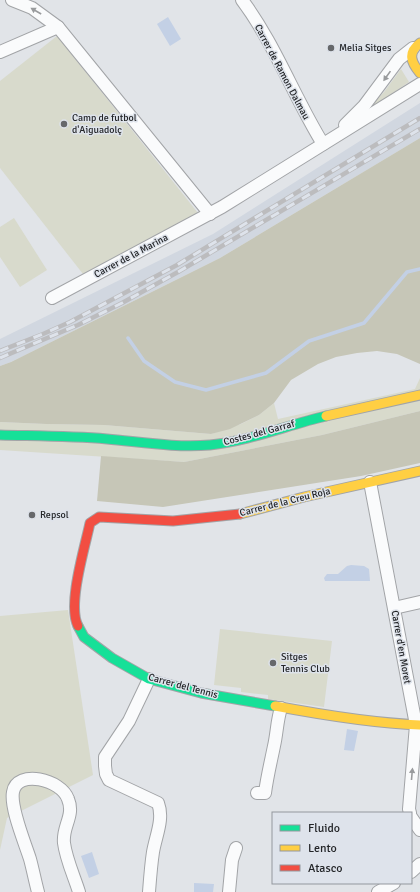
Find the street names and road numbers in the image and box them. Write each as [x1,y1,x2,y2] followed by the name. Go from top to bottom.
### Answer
[252,22,312,122] street label: Carrer de Ramon Dalmau
[92,231,170,281] street label: Carrer de la Marina
[222,418,297,448] street label: Costes del Garraf
[238,485,332,519] street label: Carrer de la Creu Roja
[389,609,413,685] street label: Carrer d'en Moret
[147,671,220,701] street label: Carrer del Tennis

